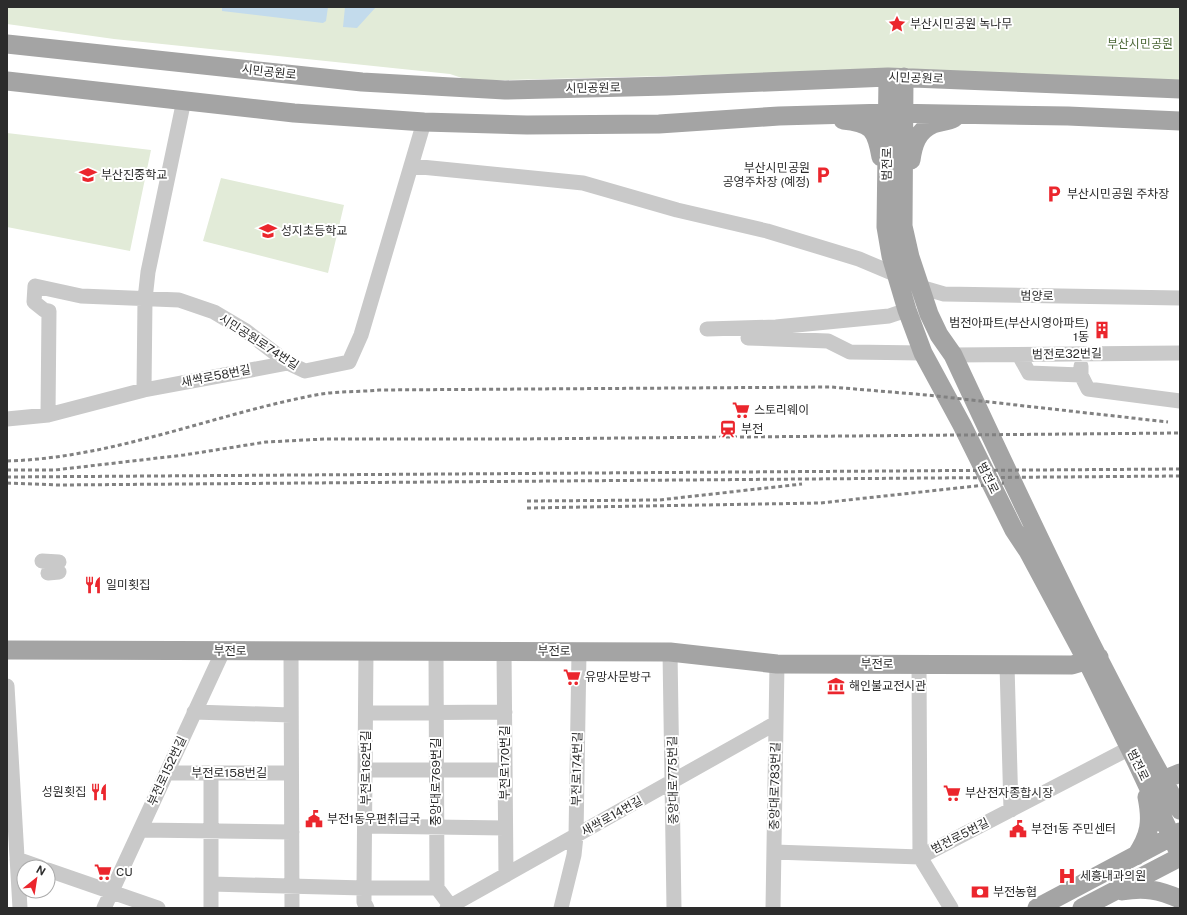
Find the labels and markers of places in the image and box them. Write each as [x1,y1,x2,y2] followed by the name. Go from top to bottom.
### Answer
[887,14,907,34] place icon: 부산시민공원 녹나무
[910,17,1012,31] place label: 부산시민공원 녹나무
[722,161,810,189] place label: 부산시민공원 공영주차장 (예정)
[78,165,98,185] school or university icon: 부산진중학교
[813,165,833,185] parking icon: 부산시민공원 공영주차장 (예정)
[101,168,167,182] place label: 부산진중학교
[1044,184,1064,204] parking icon: 부산시민공원 주차장
[1067,187,1169,201] place label: 부산시민공원 주차장
[258,221,278,241] school or university icon: 성지초등학교
[281,224,347,238] place label: 성지초등학교
[949,316,1089,344] place label: 범전아파트(부산시영아파트) 1동
[1092,320,1112,340] building icon: 범전아파트(부산시영아파트) 1동
[731,400,751,420] supermarket icon: 스토리웨이
[754,403,809,417] place label: 스토리웨이
[718,419,738,439] station icon: 부전
[741,422,763,436] place label: 부전
[83,575,103,595] restaurant icon: 일미횟집
[106,578,150,592] place label: 일미횟집
[562,667,582,687] supermarket icon: 유망사문방구
[585,670,651,684] place label: 유망사문방구
[826,676,846,696] museum icon: 해인불교전시관
[849,679,926,693] place label: 해인불교전시관
[89,782,109,802] restaurant icon: 성원횟집
[942,783,962,803] supermarket icon: 부산전자종합시장
[42,785,86,799] place label: 성원횟집
[965,786,1053,800] place label: 부산전자종합시장
[304,809,324,829] public building icon: 부전1동우편취급국
[327,812,420,826] place label: 부전1동우편취급국
[1008,819,1028,839] public building icon: 부전1동 주민센터
[1031,822,1116,836] place label: 부전1동 주민센터
[93,862,113,882] supermarket icon: CU
[116,865,133,879] place label: CU
[1057,866,1077,886] hospital icon: 세흥내과의원
[1080,869,1146,883] place label: 세흥내과의원
[970,882,990,902] bank icon: 부전농협
[993,885,1037,899] place label: 부전농협

